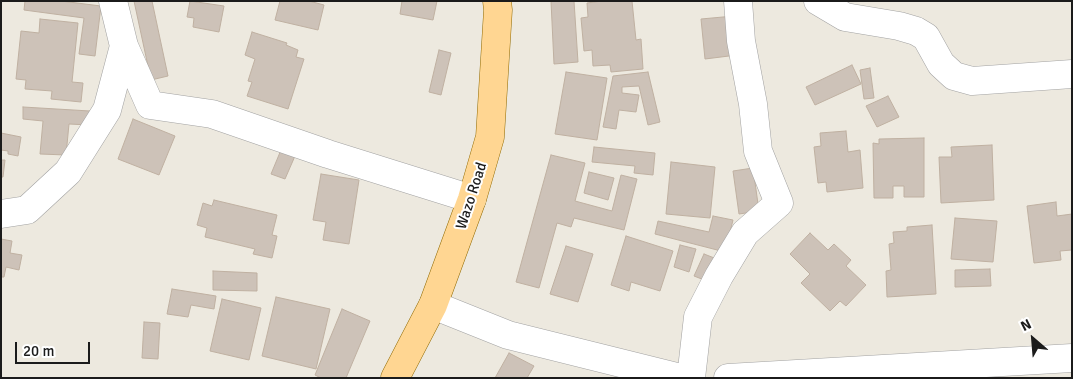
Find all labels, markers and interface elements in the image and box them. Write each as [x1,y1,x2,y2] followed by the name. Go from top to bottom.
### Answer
[453,160,491,232] street label: Wazo Road
[1008,314,1058,364] north arrow
[1018,315,1034,335] text: N
[18,332,92,364] scale bar
[23,342,54,360] text: 20 m

